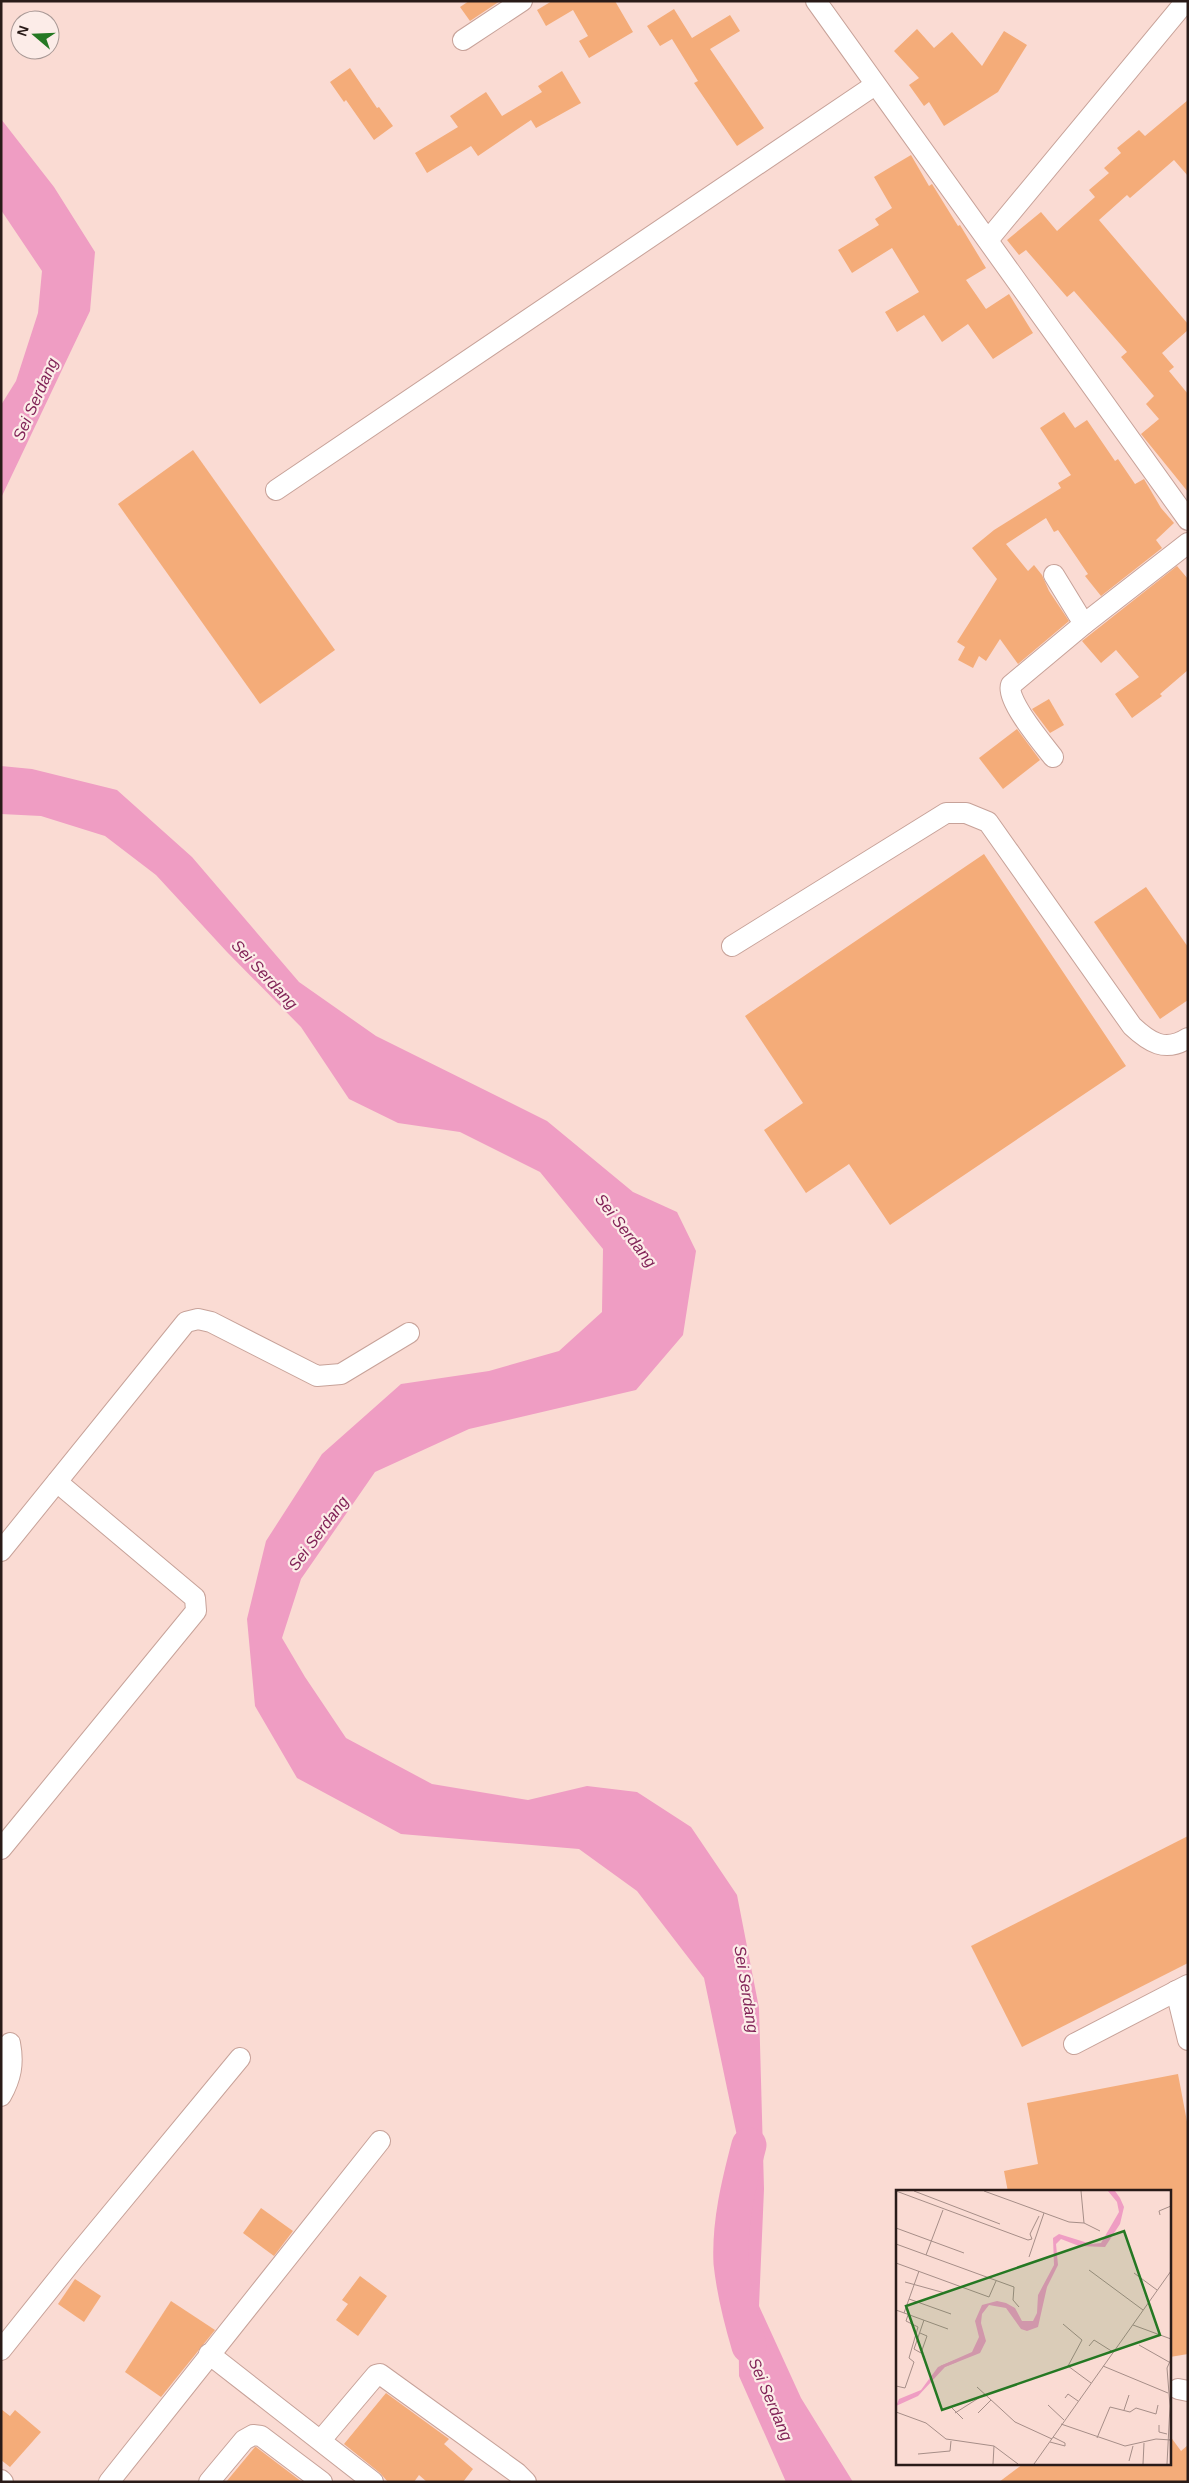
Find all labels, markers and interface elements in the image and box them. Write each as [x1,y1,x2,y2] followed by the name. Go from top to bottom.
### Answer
[10,10,60,60] north arrow
[13,23,32,38] text: N
[10,355,61,443] water label: Sei Serdang
[228,936,301,1012] water label: Sei Serdang
[592,1190,659,1270] water label: Sei Serdang
[285,1493,352,1574] water label: Sei Serdang
[731,1944,762,2034] water label: Sei Serdang
[896,2190,1172,2466] inset map
[746,2355,796,2443] water label: Sei Serdang

